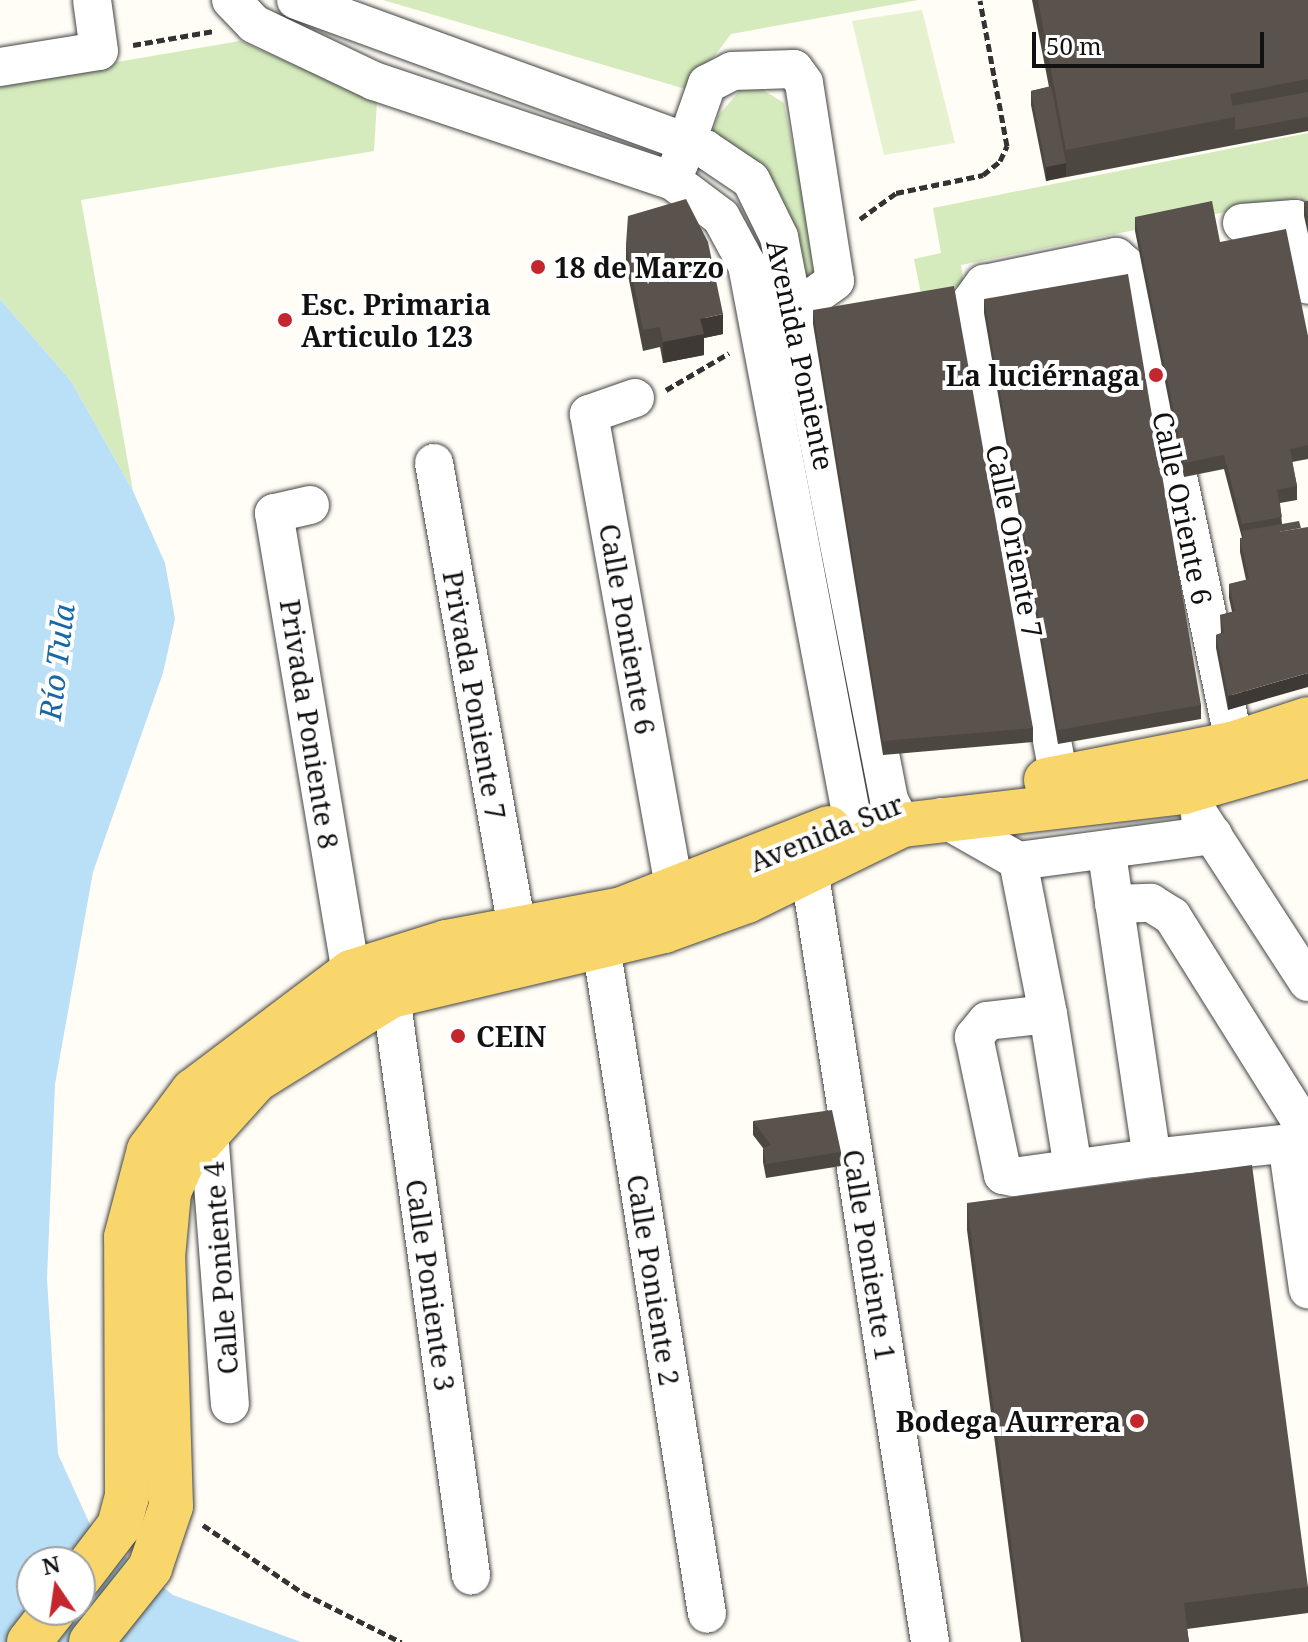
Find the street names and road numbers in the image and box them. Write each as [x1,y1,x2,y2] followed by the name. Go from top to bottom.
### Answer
[760,237,842,473] street label: Avenida Poniente
[1146,408,1220,608] street label: Calle Oriente 6
[980,441,1050,641] street label: Calle Oriente 7
[593,521,663,737] street label: Calle Poniente 6
[437,568,513,822] street label: Privada Poniente 7
[274,597,346,851] street label: Privada Poniente 8
[744,786,908,878] street label: Avenida Sur
[837,1147,903,1363] street label: Calle Poniente 1
[196,1160,244,1376] street label: Calle Poniente 4
[621,1172,687,1388] street label: Calle Poniente 2
[400,1177,462,1393] street label: Calle Poniente 3

